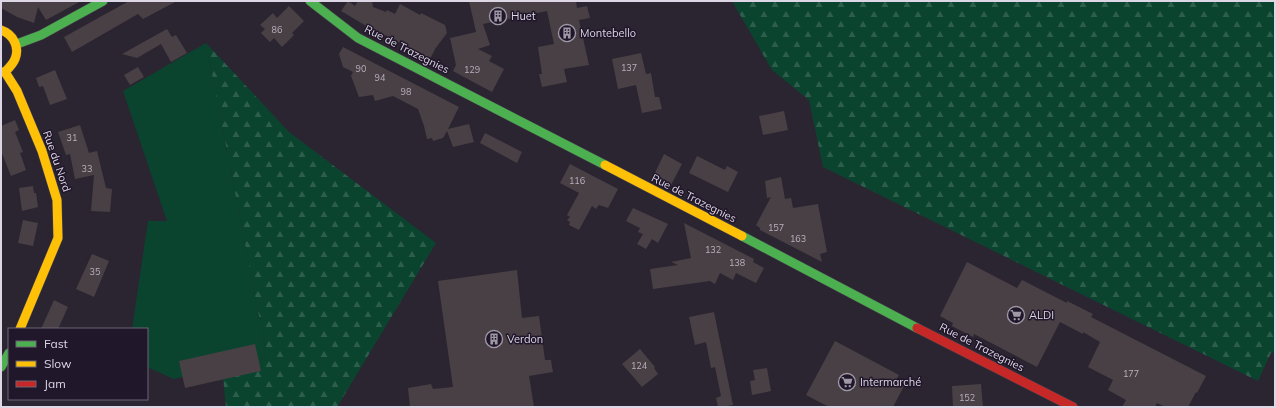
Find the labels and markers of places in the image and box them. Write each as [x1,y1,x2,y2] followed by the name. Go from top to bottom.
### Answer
[488,6,508,26] building icon: Huet
[511,9,536,23] place label: Huet
[557,23,577,43] building icon: Montebello
[580,26,636,40] place label: Montebello
[1006,305,1026,325] supermarket icon: ALDI
[1029,308,1054,322] place label: ALDI
[484,329,504,349] building icon: Verdon
[507,332,543,346] place label: Verdon
[837,372,857,392] supermarket icon: Intermarché
[860,375,921,389] place label: Intermarché

